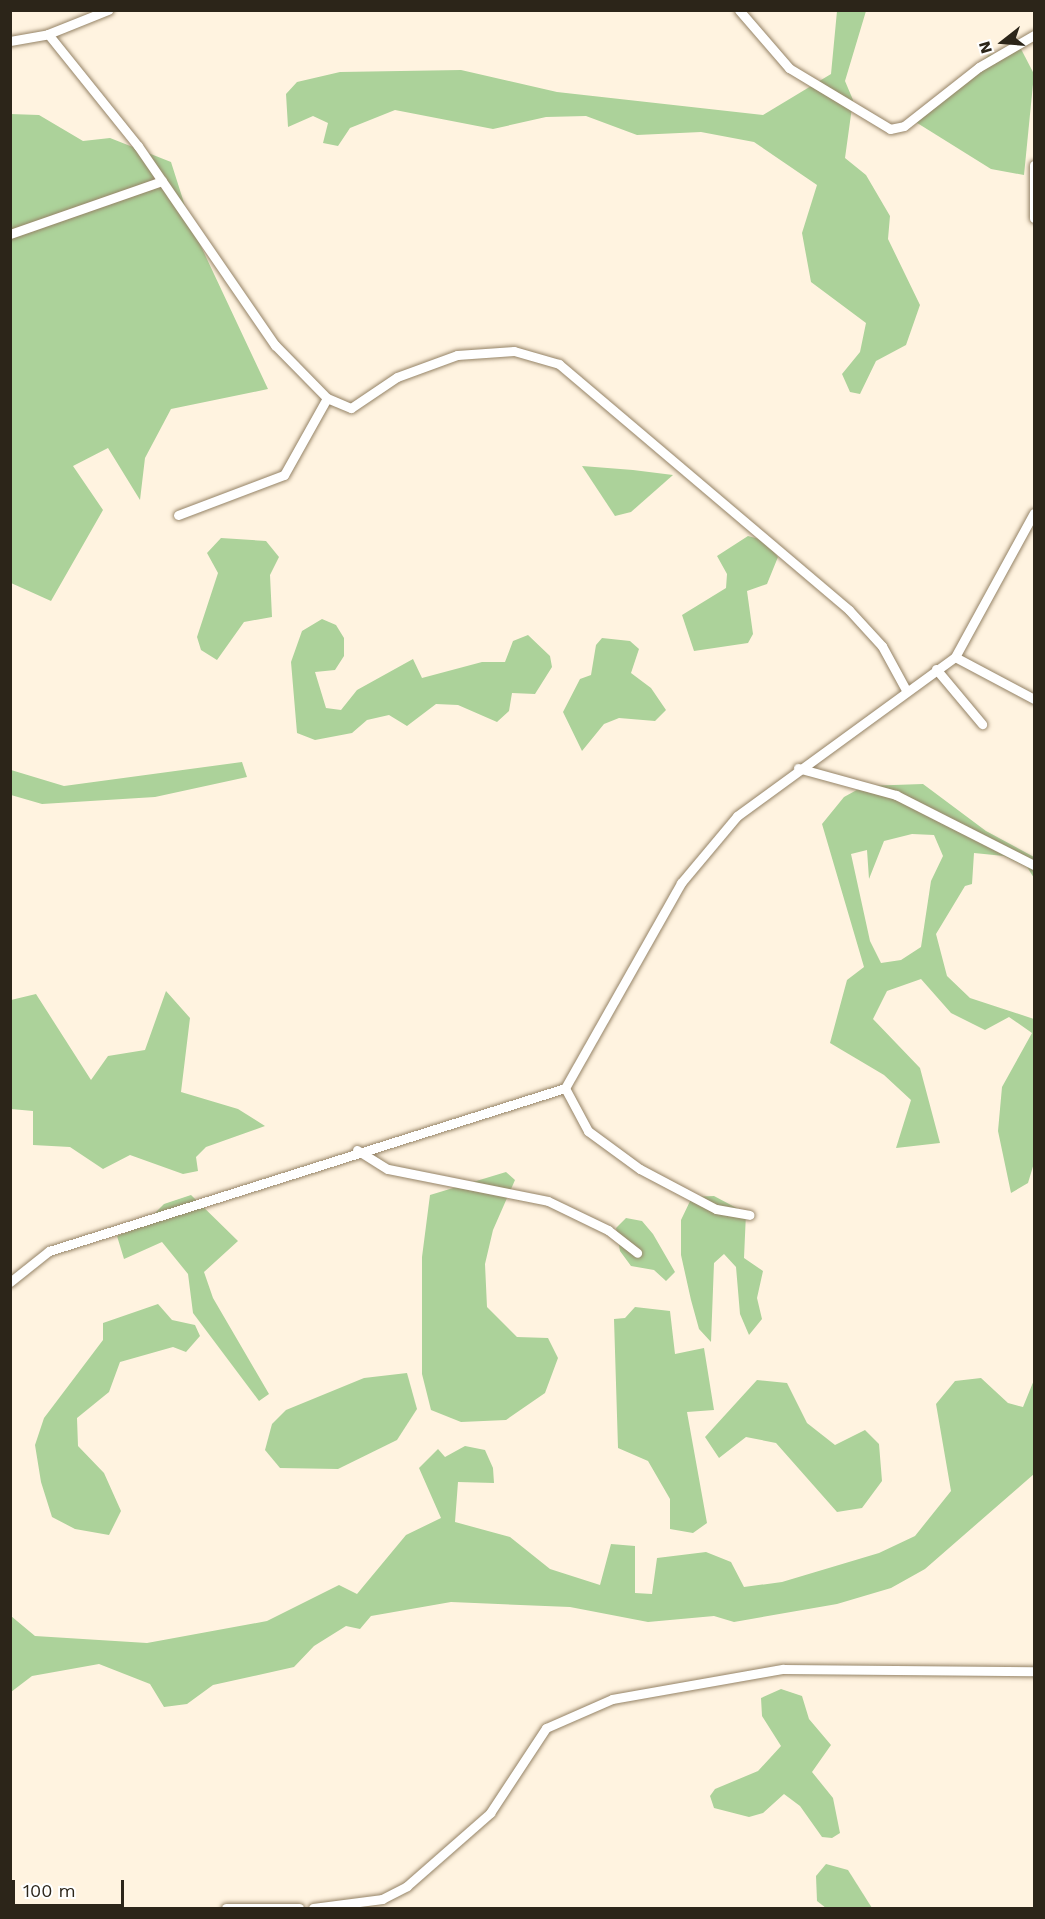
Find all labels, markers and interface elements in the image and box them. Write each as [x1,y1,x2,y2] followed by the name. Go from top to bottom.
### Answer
[973,12,1033,72] north arrow
[974,39,996,56] text: N
[15,1868,128,1906] scale bar
[23,1880,76,1901] text: 100 m

